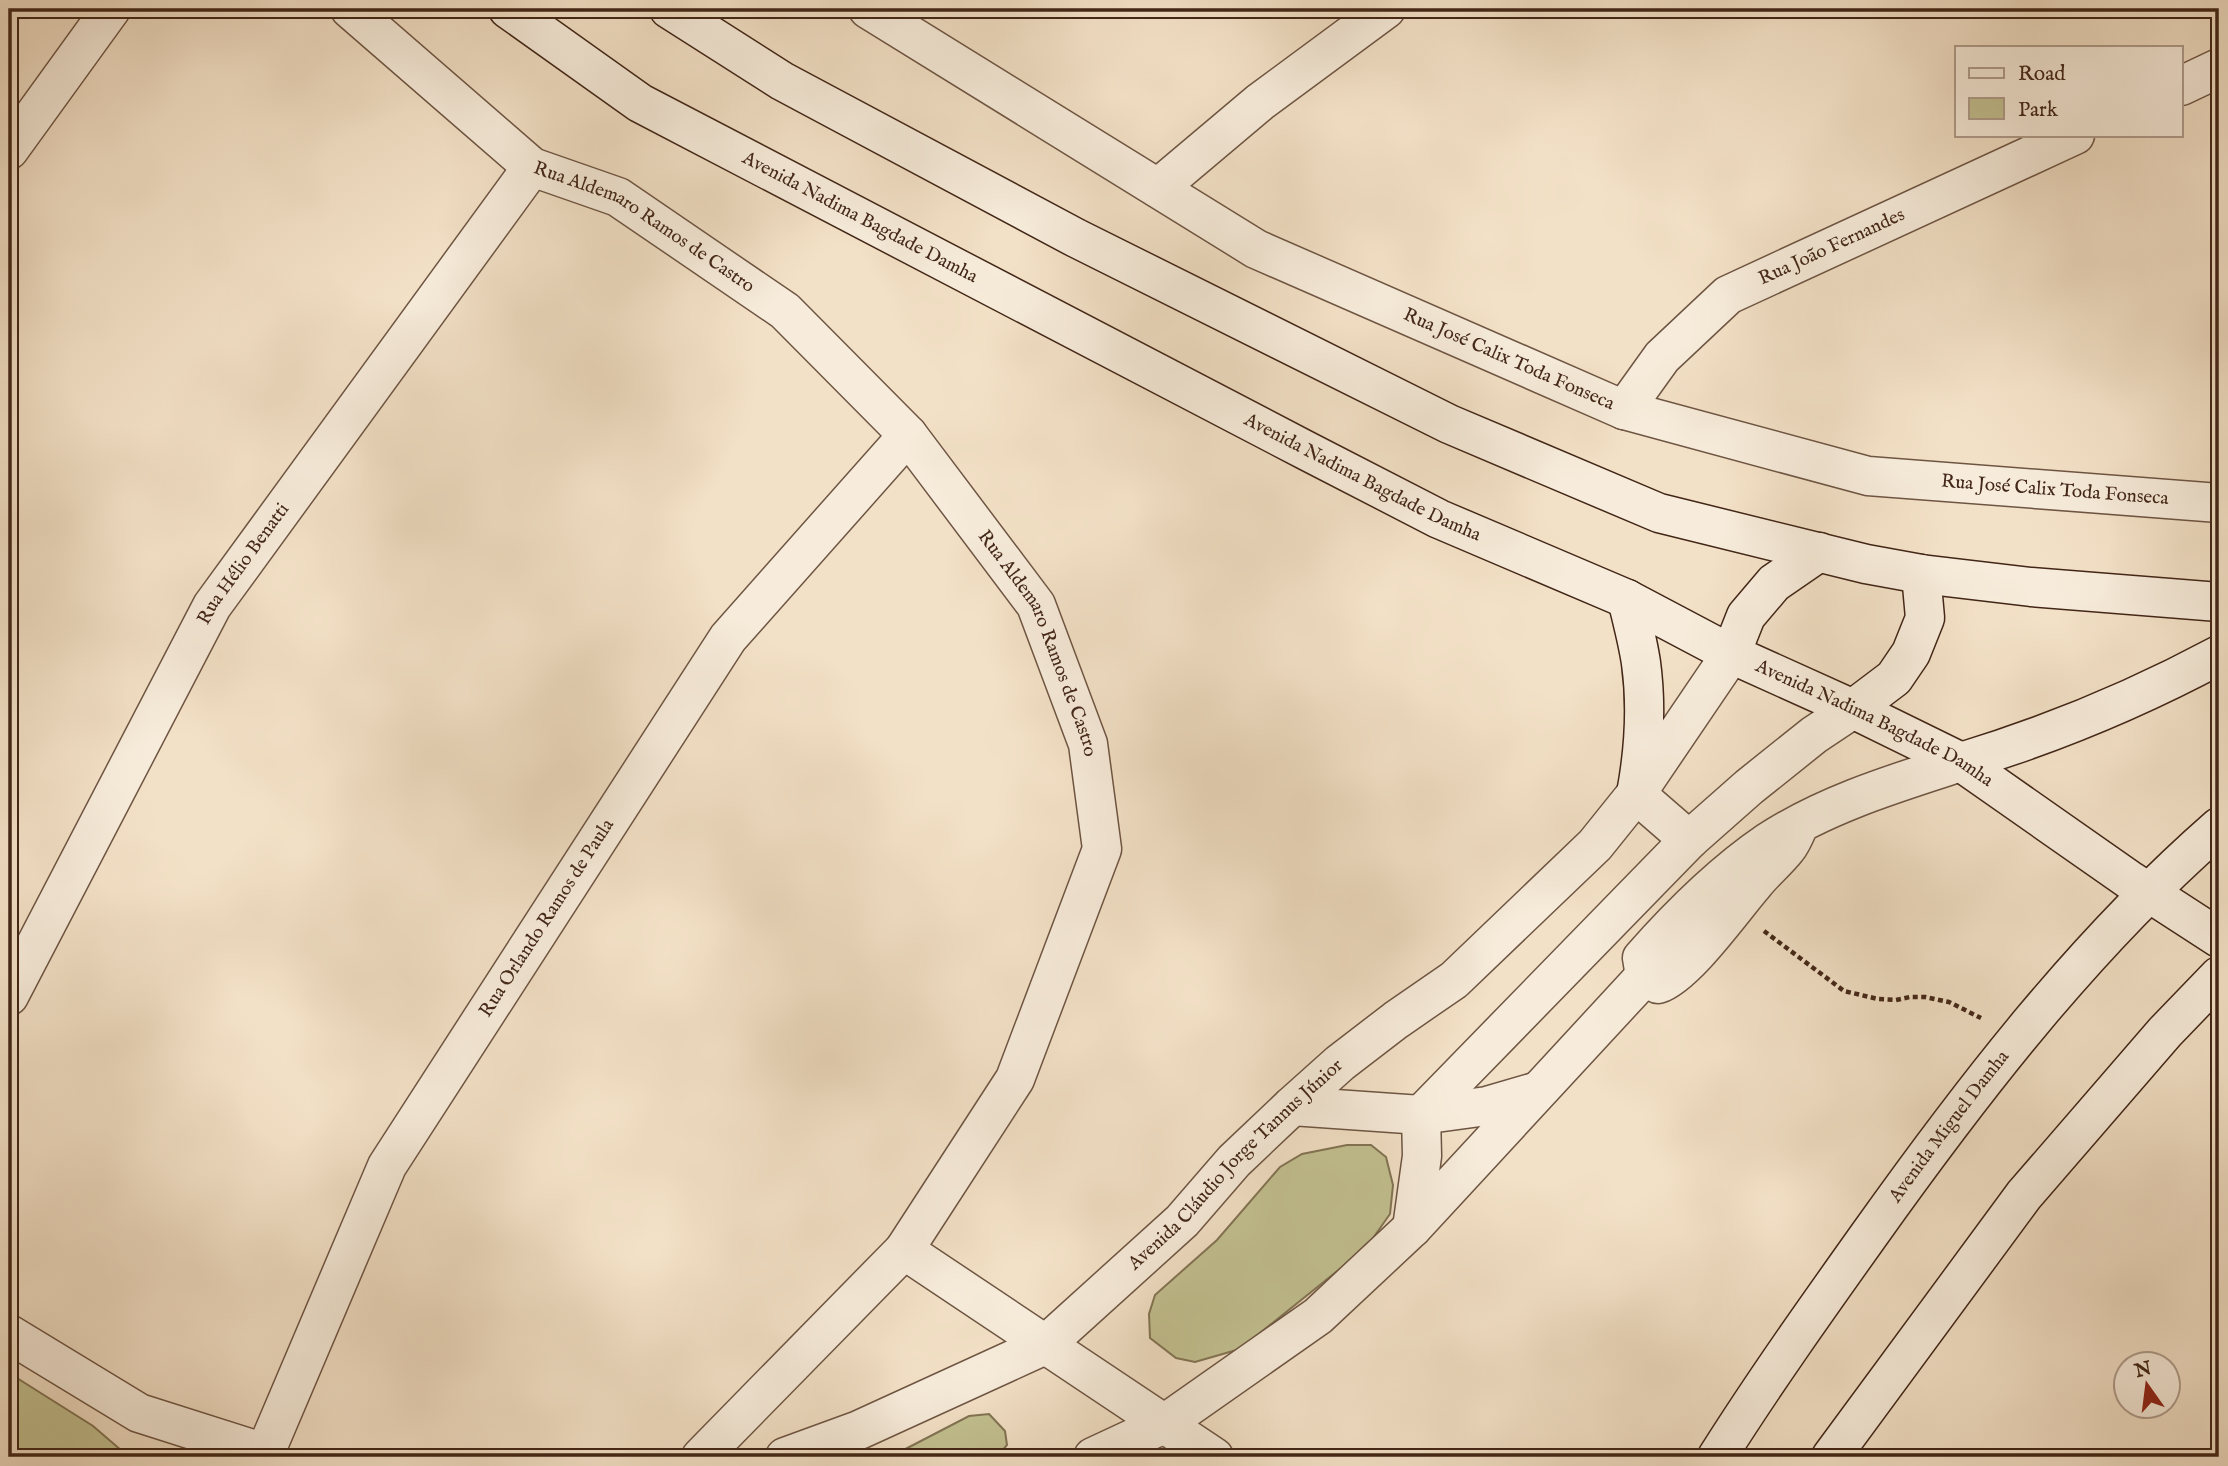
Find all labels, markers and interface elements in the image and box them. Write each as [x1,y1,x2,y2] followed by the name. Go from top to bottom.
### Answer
[1955,46,2182,136] legend
[2018,61,2066,88] text: Road
[2018,97,2059,124] text: Park
[737,146,982,289] street label: Avenida Nadima Bagdade Damha
[530,156,759,299] street label: Rua Aldemaro Ramos de Castro
[1755,203,1909,291] street label: Rua João Fernandes
[1399,303,1619,417] street label: Rua José Calix Toda Fonseca
[1239,408,1485,548] street label: Avenida Nadima Bagdade Damha
[1940,470,2170,511] street label: Rua José Calix Toda Fonseca
[192,499,295,629] street label: Rua Hélio Benatti
[972,526,1102,758] street label: Rua Aldemaro Ramos de Castro
[1751,654,1998,793] street label: Avenida Nadima Bagdade Damha
[474,814,620,1022] street label: Rua Orlando Ramos de Paula
[1883,1045,2015,1208] street label: Avenida Miguel Damha
[1123,1054,1348,1276] street label: Avenida Cláudio Jorge Tannus Júnior
[2112,1350,2182,1420] north arrow
[2132,1357,2155,1384] text: N

